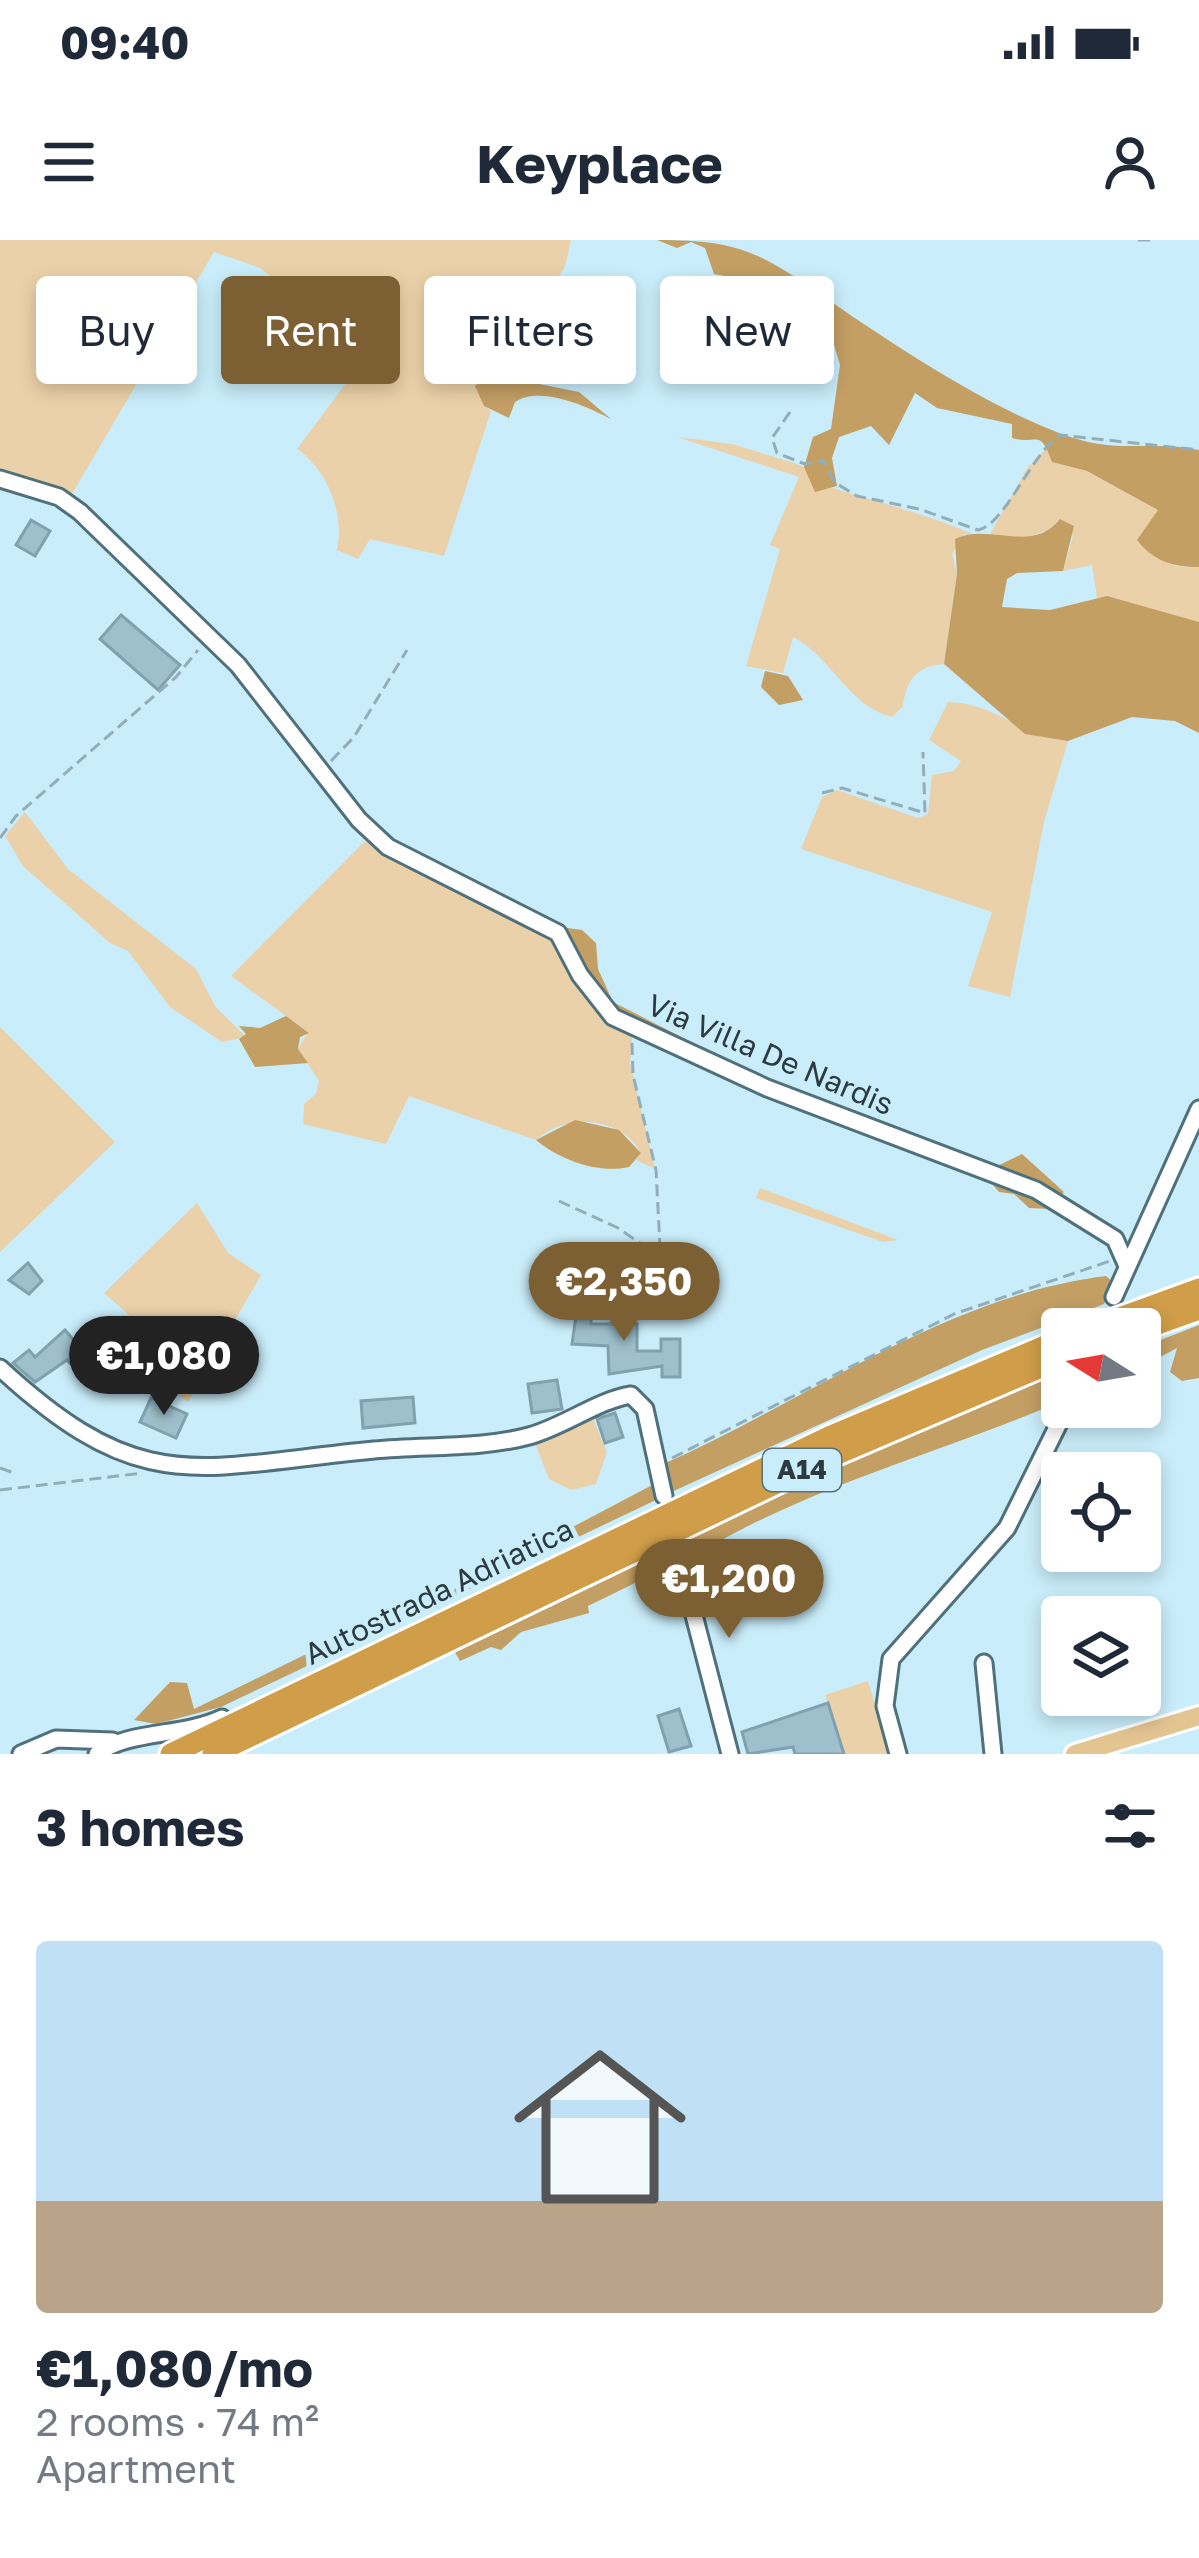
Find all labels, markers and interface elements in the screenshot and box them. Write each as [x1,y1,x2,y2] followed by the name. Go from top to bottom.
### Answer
[60,15,190,69] text: 09:40
[36,129,102,195] icon: menu
[1097,129,1163,195] icon: person
[476,130,723,195] text: Keyplace
[36,276,197,384] chip: Buy
[221,276,400,384] chip: Rent
[424,276,636,384] chip: Filters
[660,276,834,384] chip: New
[642,986,899,1122] street label: Via Villa De Nardis
[526,1242,722,1344] pin: €2,350
[556,1257,692,1304] text: €2,350
[1041,1308,1161,1428] north arrow
[1041,1308,1161,1716] map controls
[66,1316,262,1418] pin: €1,080
[96,1331,232,1378] text: €1,080
[763,1449,841,1491] road number: A14
[1041,1452,1161,1572] button: locate
[298,1510,579,1672] street label: Autostrada Adriatica
[631,1539,827,1641] pin: €1,200
[662,1554,796,1601] text: €1,200
[1041,1596,1161,1716] button: layers
[1097,1793,1163,1859] icon: filters
[36,1796,245,1857] text: 3 homes
[492,2019,708,2235] icon: home
[36,2337,313,2398] text: €1,080/mo
[36,2398,319,2445] text: 2 rooms · 74 m²
[36,2445,236,2492] text: Apartment

